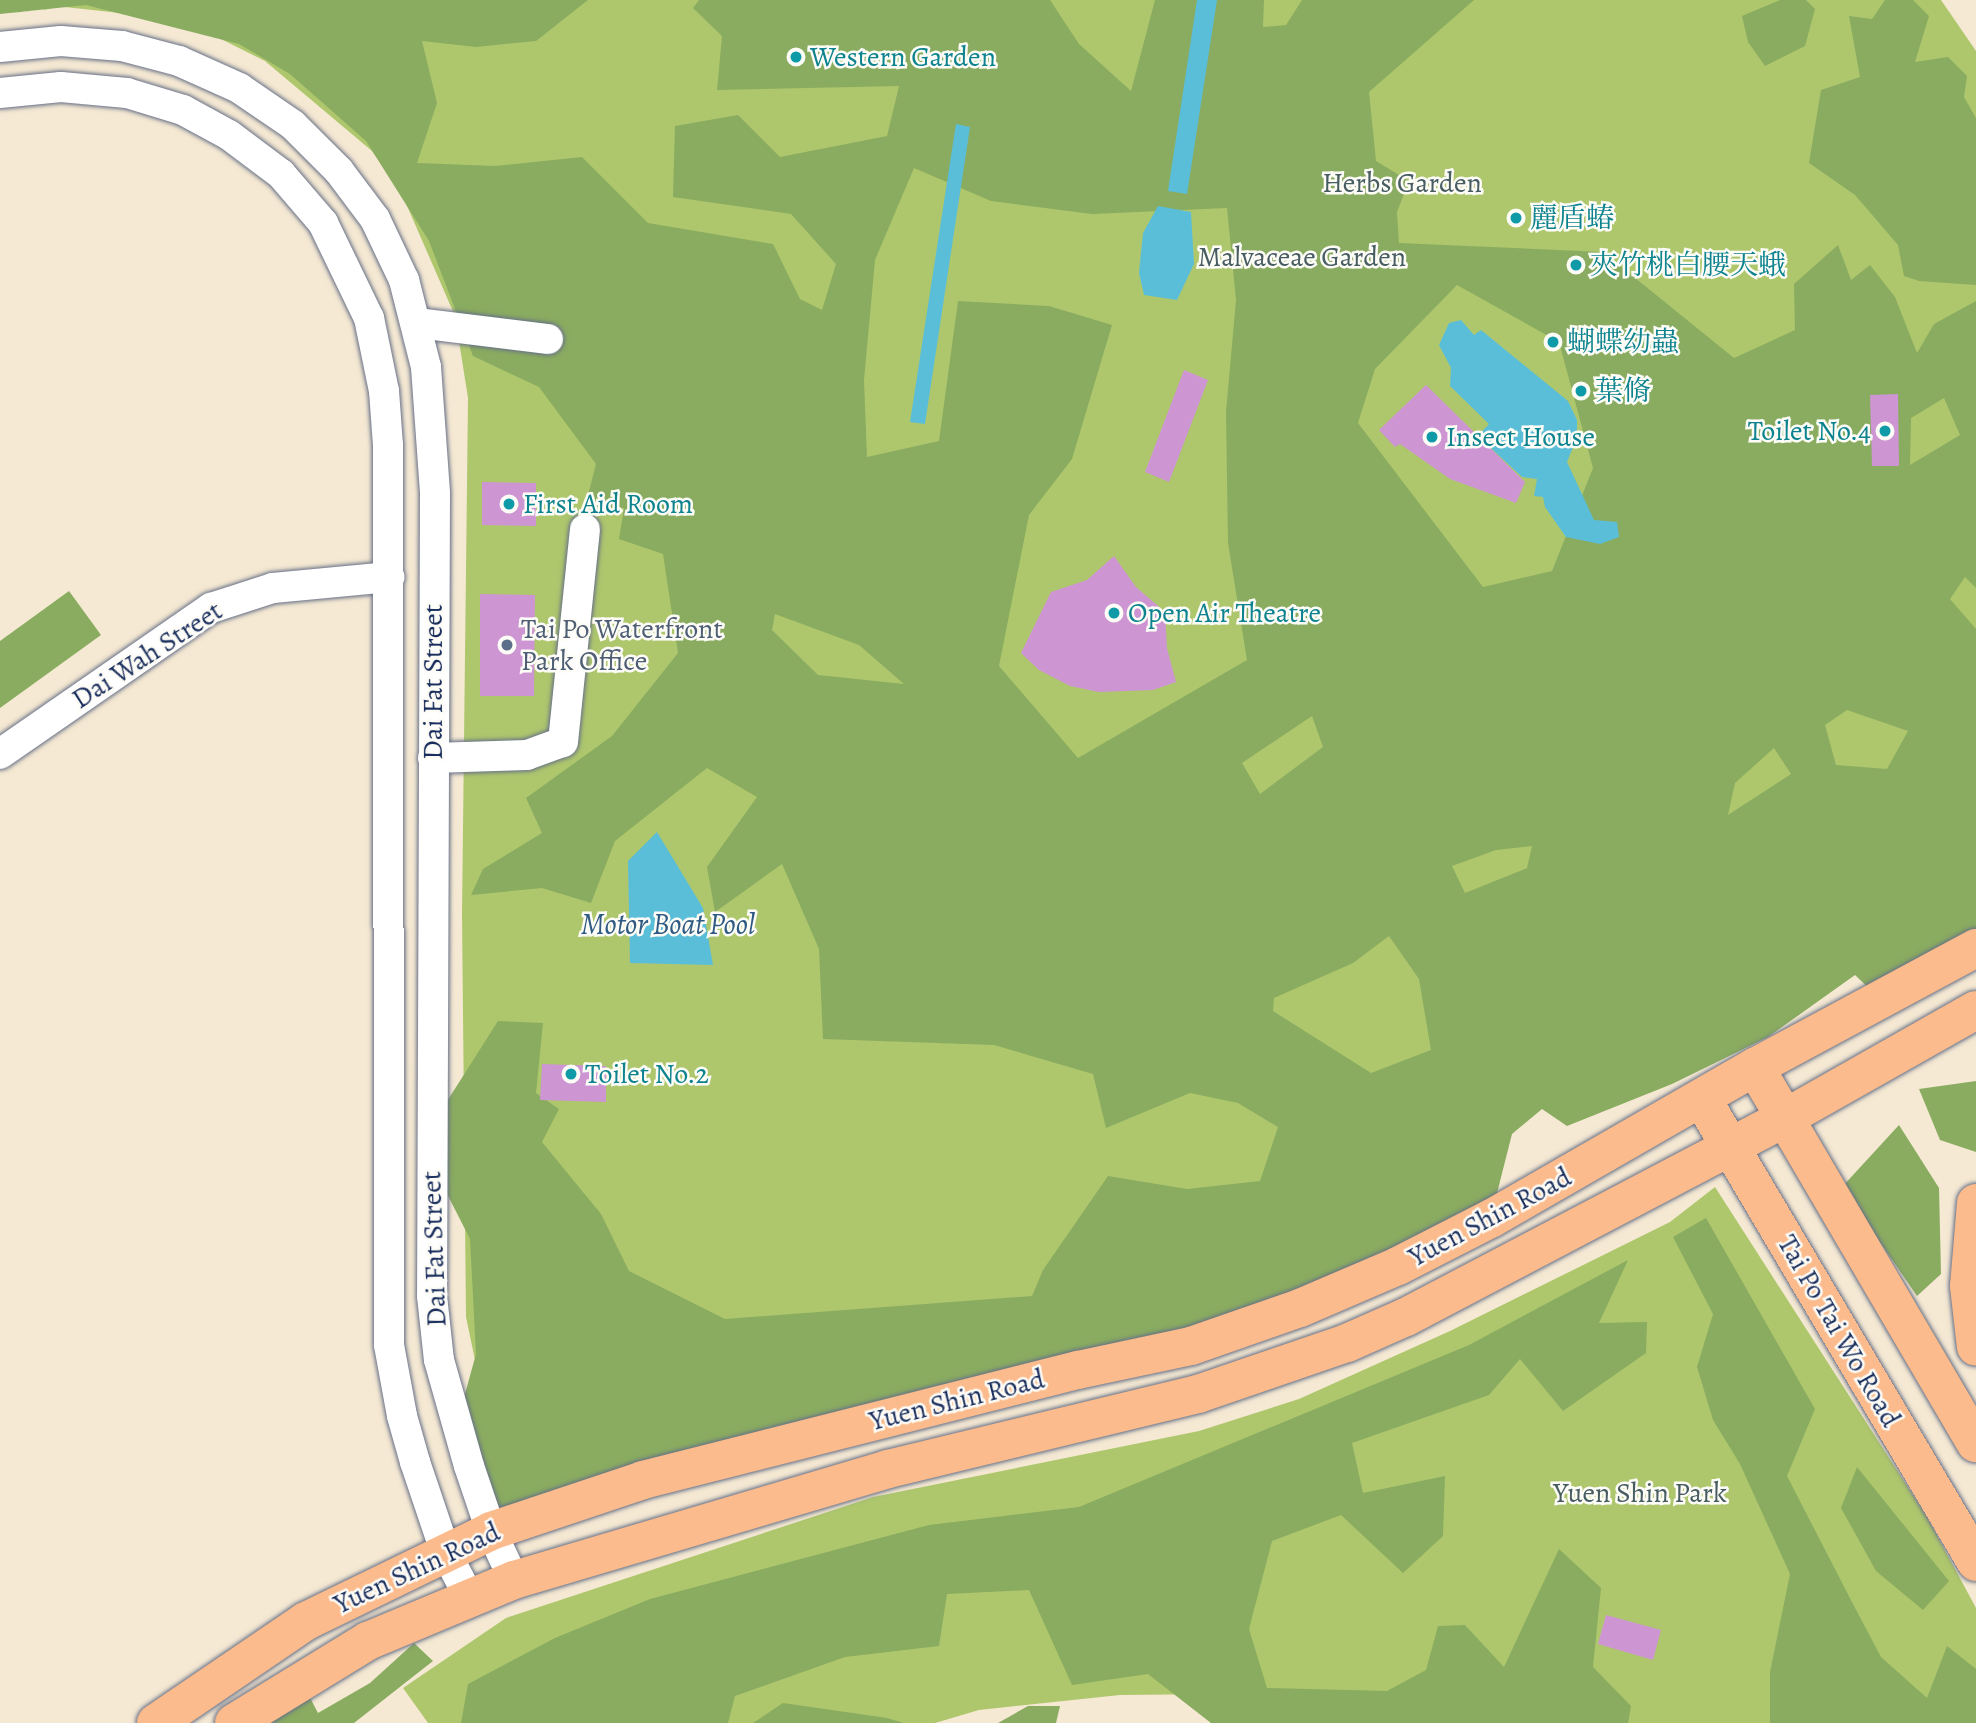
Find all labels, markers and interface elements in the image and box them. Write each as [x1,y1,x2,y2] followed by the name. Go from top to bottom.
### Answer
[810,40,996,74] place label: Western Garden
[788,49,804,65] marker: Western Garden
[1322,166,1482,200] park label: Herbs Garden
[1530,201,1614,235] place label: 麗盾蝽
[1508,210,1524,226] marker: 麗盾蝽
[1198,240,1406,274] park label: Malvaceae Garden
[1590,248,1786,282] place label: 夾竹桃白腰天蛾
[1568,257,1584,273] marker: 夾竹桃白腰天蛾
[1567,325,1679,359] place label: 蝴蝶幼蟲
[1545,334,1561,350] marker: 蝴蝶幼蟲
[1595,374,1651,408] place label: 葉脩
[1573,383,1589,399] marker: 葉脩
[1748,414,1871,448] place label: Toilet No.4
[1446,420,1595,454] place label: Insect House
[1877,423,1893,439] marker: Toilet No.4
[1424,429,1440,445] marker: Insect House
[523,487,693,521] place label: First Aid Room
[501,496,517,512] marker: First Aid Room
[66,594,228,716] street label: Dai Wah Street
[1128,596,1321,630] place label: Open Air Theatre
[416,604,450,760] street label: Dai Fat Street
[1106,605,1122,621] marker: Open Air Theatre
[521,612,723,678] place label: Tai Po Waterfront Park Office
[499,637,515,653] marker: Tai Po Waterfront Park Office
[581,906,755,942] water label: Motor Boat Pool
[585,1057,709,1091] place label: Toilet No.2
[563,1066,579,1082] marker: Toilet No.2
[1403,1160,1577,1274] street label: Yuen Shin Road
[414,1170,454,1328] street label: Dai Fat Street
[1770,1229,1908,1433] street label: Tai Po Tai Wo Road
[866,1362,1048,1438] street label: Yuen Shin Road
[1553,1476,1727,1510] park label: Yuen Shin Park
[329,1515,505,1621] street label: Yuen Shin Road

